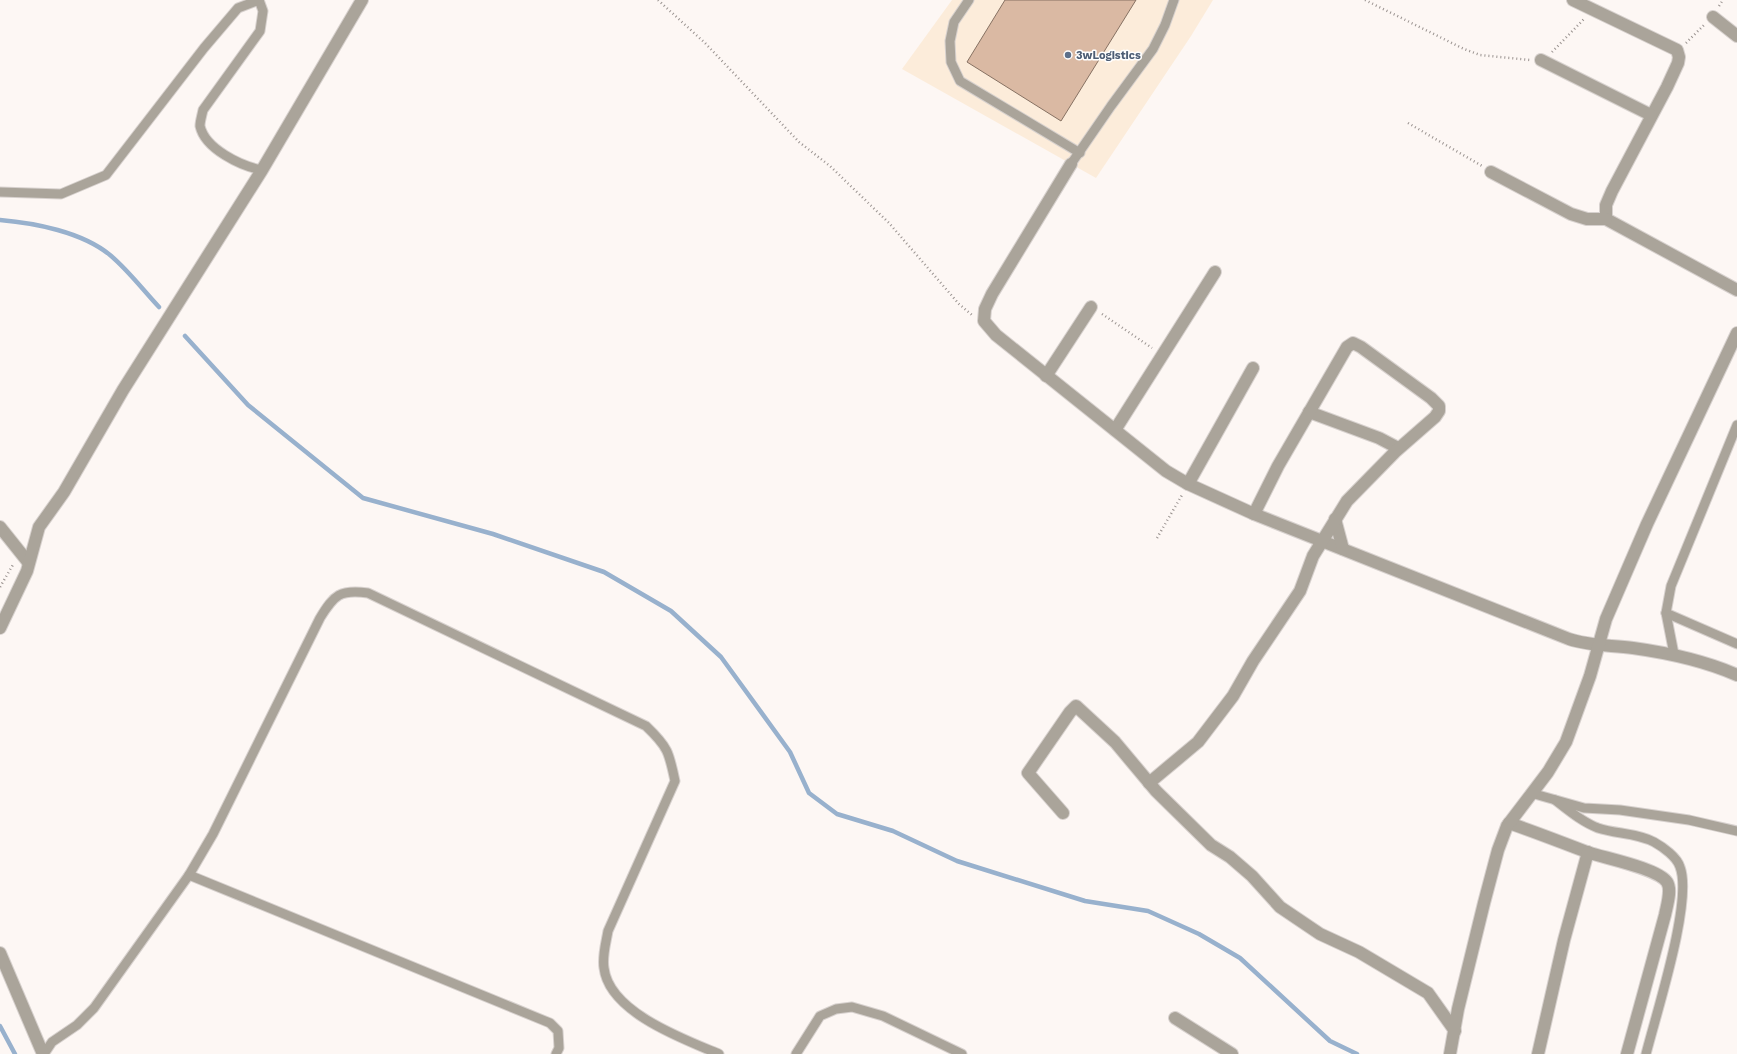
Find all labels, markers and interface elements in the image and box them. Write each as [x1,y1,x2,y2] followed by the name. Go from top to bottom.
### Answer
[1076,49,1141,62] place label: 3wLogistics
[1063,50,1073,60] marker: 3wLogistics

